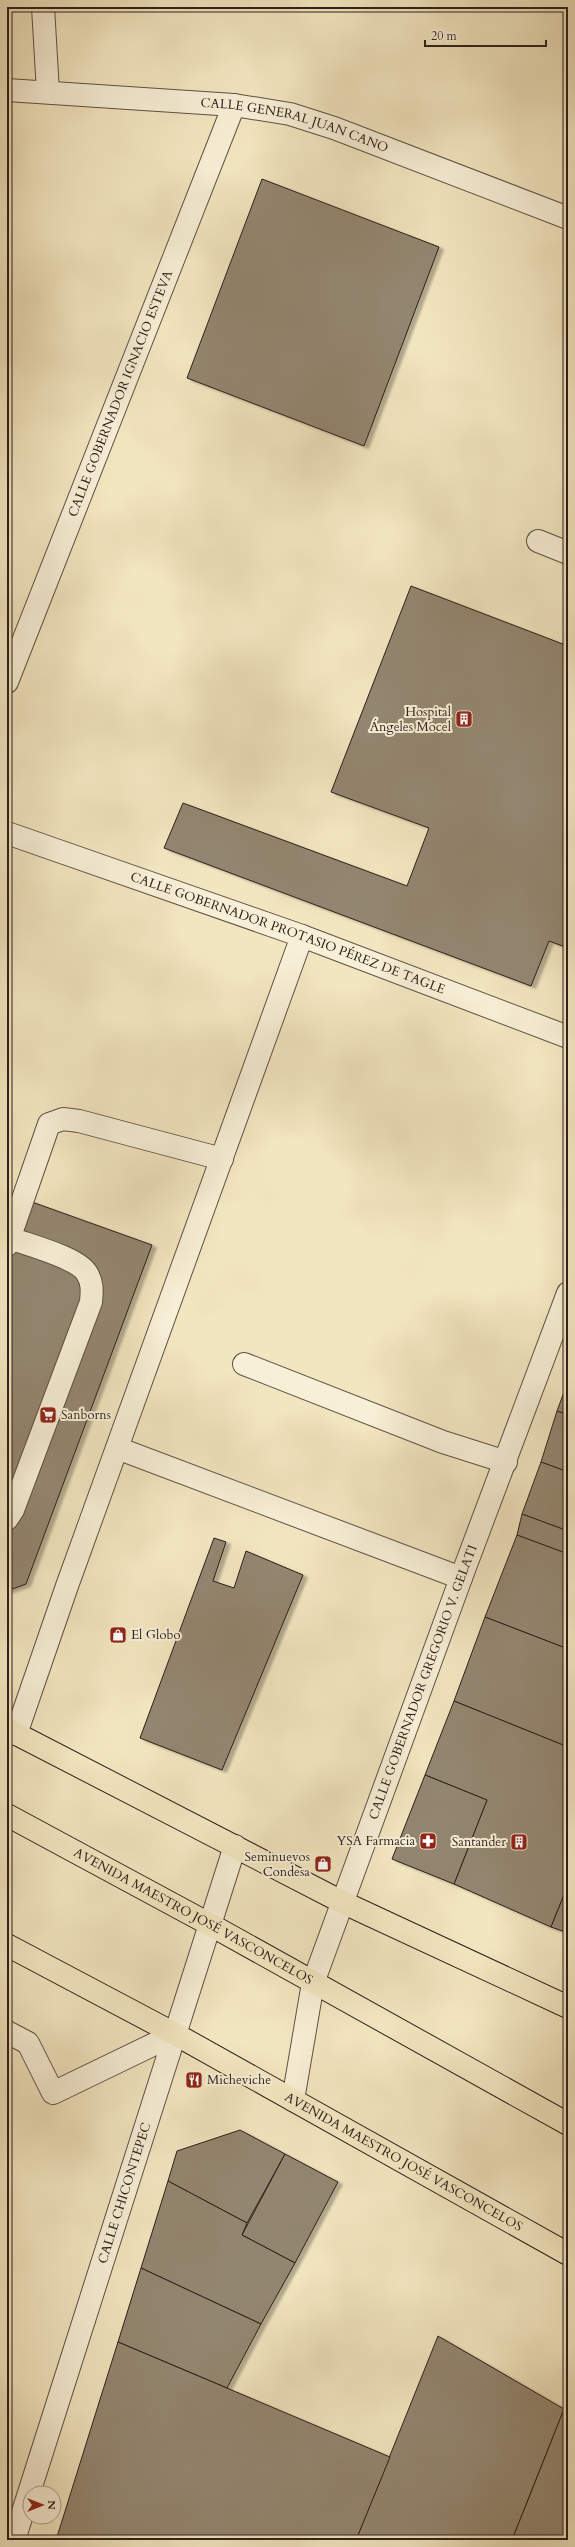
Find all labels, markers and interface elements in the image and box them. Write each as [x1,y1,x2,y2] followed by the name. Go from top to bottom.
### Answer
[425,22,546,48] scale bar
[431,28,458,44] text: 20 m
[200,94,391,157] street label: CALLE GENERAL JUAN CANO
[64,267,177,520] street label: CALLE GOBERNADOR IGNACIO ESTEVA
[370,703,452,736] place label: Hospital Ángeles Mocel
[454,709,474,729] building icon: Hospital Ángeles Mocel
[128,868,448,999] street label: CALLE GOBERNADOR PROTASIO PÉREZ DE TAGLE
[38,1405,58,1425] supermarket icon: Sanborns
[61,1406,111,1424] place label: Sanborns
[364,1542,482,1822] street label: CALLE GOBERNADOR GREGORIO V. GELATI
[108,1625,128,1645] shop icon: El Globo
[131,1626,180,1644] place label: El Globo
[418,1831,438,1851] pharmacy icon: YSA Farmacia
[336,1832,415,1850] place label: YSA Farmacia
[509,1832,529,1852] building icon: Santander
[452,1833,506,1851] place label: Santander
[70,1844,316,1989] street label: AVENIDA MAESTRO JOSÉ VASCONCELOS
[245,1848,310,1881] place label: Seminuevos Condesa
[313,1854,333,1874] shop icon: Seminuevos Condesa
[184,2070,204,2090] restaurant icon: Micheviche
[207,2071,271,2089] place label: Micheviche
[281,2088,526,2236] street label: AVENIDA MAESTRO JOSÉ VASCONCELOS
[94,2120,155,2266] street label: CALLE CHICONTEPEC
[22,2485,62,2525] north arrow
[44,2500,59,2510] text: N

